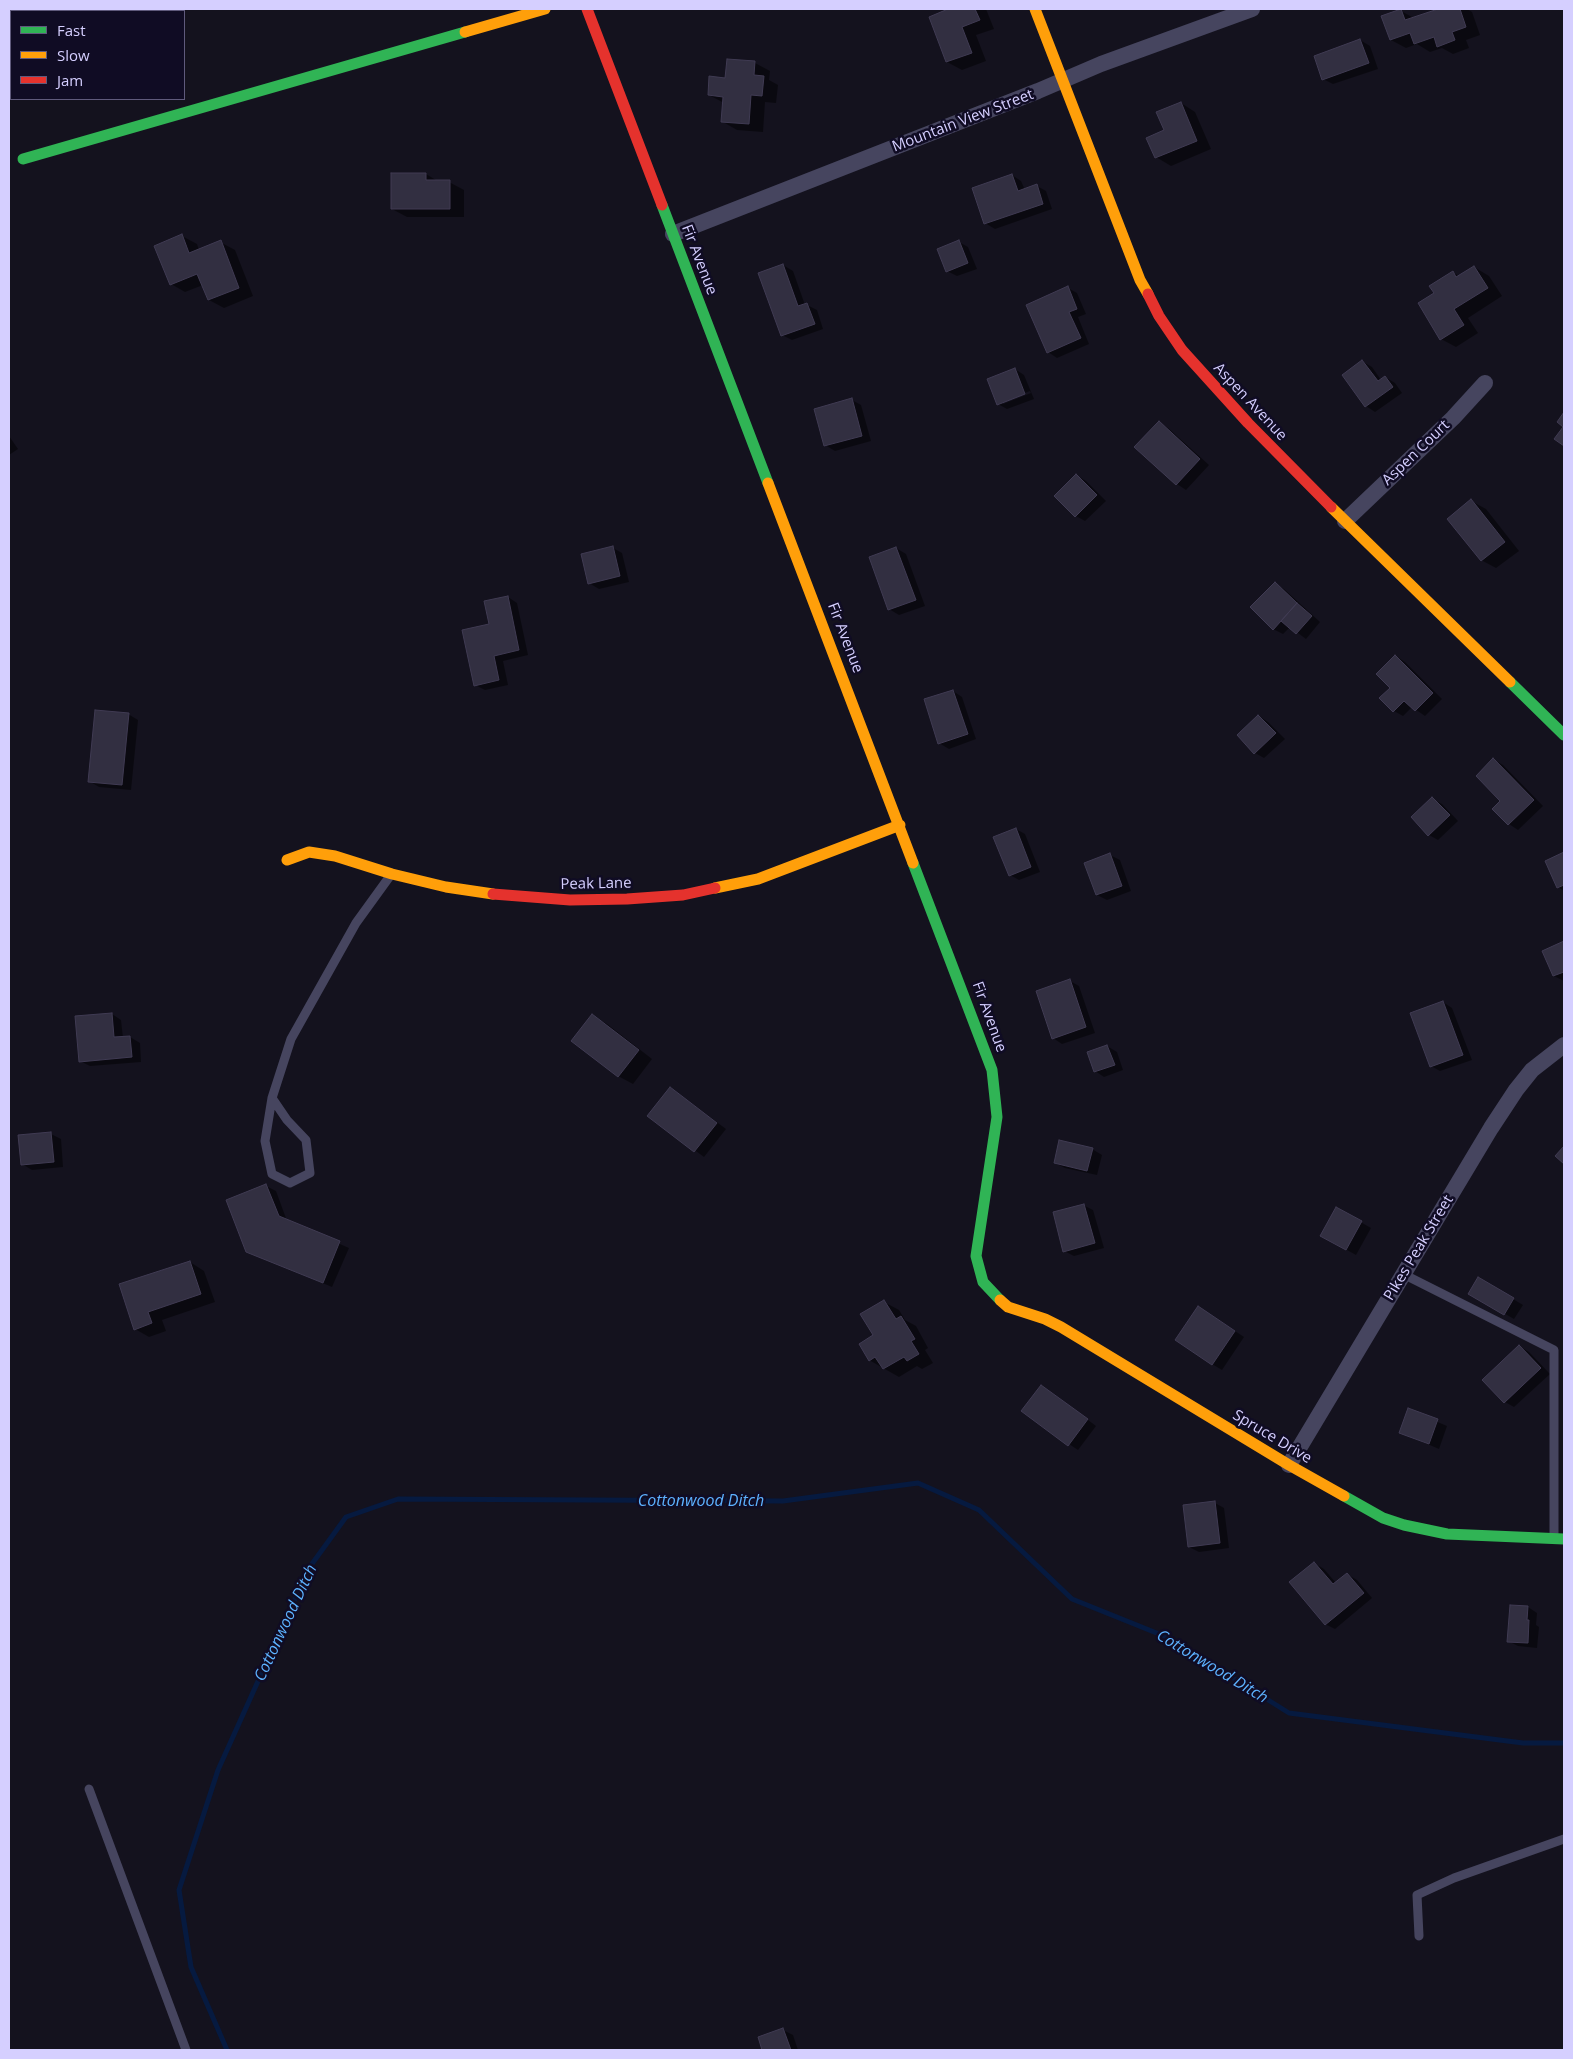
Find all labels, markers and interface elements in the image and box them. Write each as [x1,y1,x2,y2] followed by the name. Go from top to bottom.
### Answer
[10,10,185,100] legend
[57,20,86,40] text: Fast
[57,45,90,65] text: Slow
[57,70,83,90] text: Jam
[890,86,1036,156] street label: Mountain View Street
[677,222,721,298] street label: Fir Avenue
[1209,359,1291,445] street label: Aspen Avenue
[1379,416,1453,490] street label: Aspen Court
[823,600,867,676] street label: Fir Avenue
[560,874,632,894] street label: Peak Lane
[968,979,1010,1055] street label: Fir Avenue
[1380,1192,1458,1304] street label: Pikes Peak Street
[1229,1406,1315,1468] street label: Spruce Drive
[638,1491,764,1511] water label: Cottonwood Ditch
[251,1562,321,1684] water label: Cottonwood Ditch
[1153,1626,1271,1708] water label: Cottonwood Ditch

